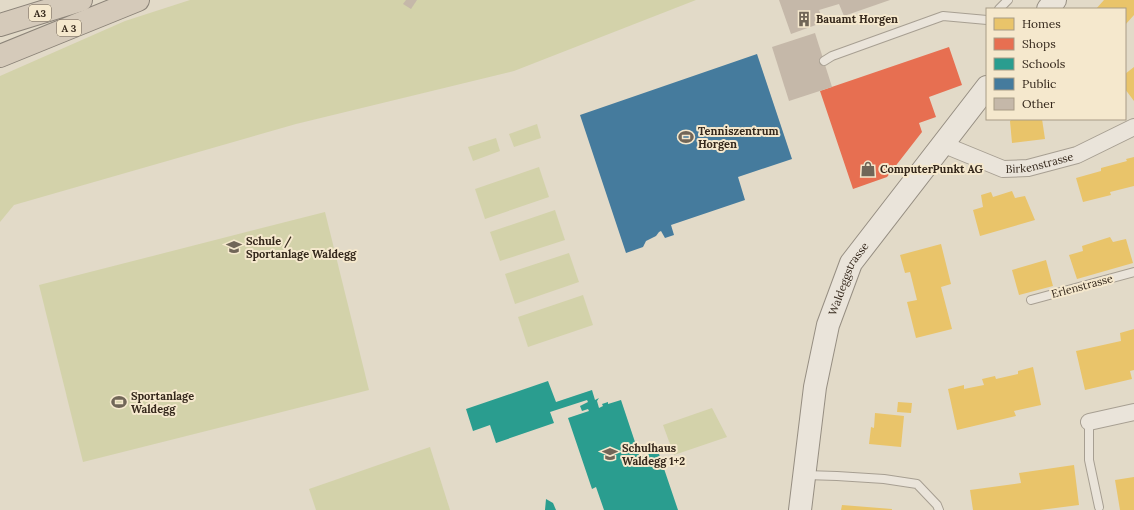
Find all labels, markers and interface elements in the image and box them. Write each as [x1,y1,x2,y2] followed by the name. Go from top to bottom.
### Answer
[29,5,51,21] road number: A3
[986,8,1126,120] legend
[795,10,813,28] building icon: Bauamt Horgen
[816,12,898,26] place label: Bauamt Horgen
[1022,16,1061,31] text: Homes
[57,20,81,36] road number: A 3
[1022,36,1056,51] text: Shops
[1022,56,1066,71] text: Schools
[1022,76,1056,91] text: Public
[1022,96,1056,111] text: Other
[698,124,779,151] place label: Tenniszentrum Horgen
[677,128,695,146] sports icon: Tenniszentrum Horgen
[1005,149,1075,176] street label: Birkenstrasse
[859,160,877,178] shop icon: ComputerPunkt AG
[880,162,984,176] place label: ComputerPunkt AG
[246,234,357,261] place label: Schule / Sportanlage Waldegg
[225,238,243,256] school or university icon: Schule / Sportanlage Waldegg
[825,239,872,317] street label: Waldeggstrasse
[1050,271,1114,301] street label: Erlenstrasse
[131,389,194,416] place label: Sportanlage Waldegg
[110,393,128,411] sports icon: Sportanlage Waldegg
[622,441,685,468] place label: Schulhaus Waldegg 1+2
[601,445,619,463] school or university icon: Schulhaus Waldegg 1+2

